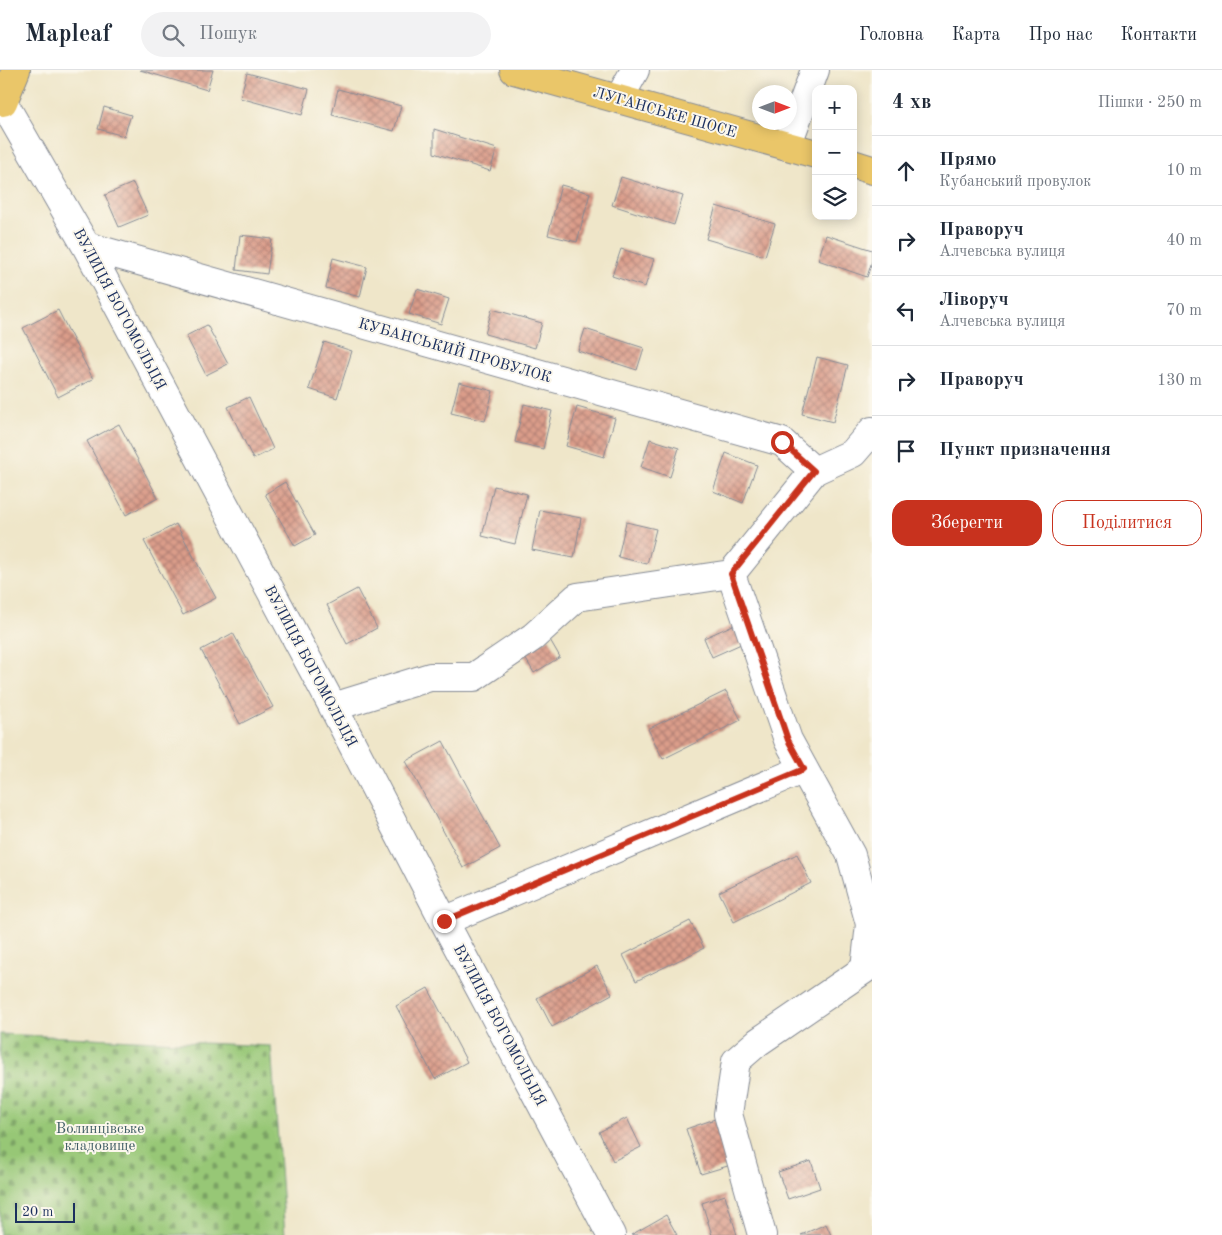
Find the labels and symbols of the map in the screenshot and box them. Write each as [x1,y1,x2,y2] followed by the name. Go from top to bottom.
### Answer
[752,85,797,130] north arrow
[591,86,738,141] street label: ЛУГАНСЬКЕ ШОСЕ
[70,227,168,393] street label: ВУЛИЦЯ БОГОМОЛЬЦЯ
[356,313,554,386] street label: КУБАНСЬКИЙ ПРОВУЛОК
[771,431,794,454] route start
[261,584,359,750] street label: ВУЛИЦЯ БОГОМОЛЬЦЯ
[433,910,456,933] route end
[450,943,548,1109] street label: ВУЛИЦЯ БОГОМОЛЬЦЯ
[56,1122,144,1154] park label: Волинцівське кладовище
[15,1200,75,1223] scale bar

